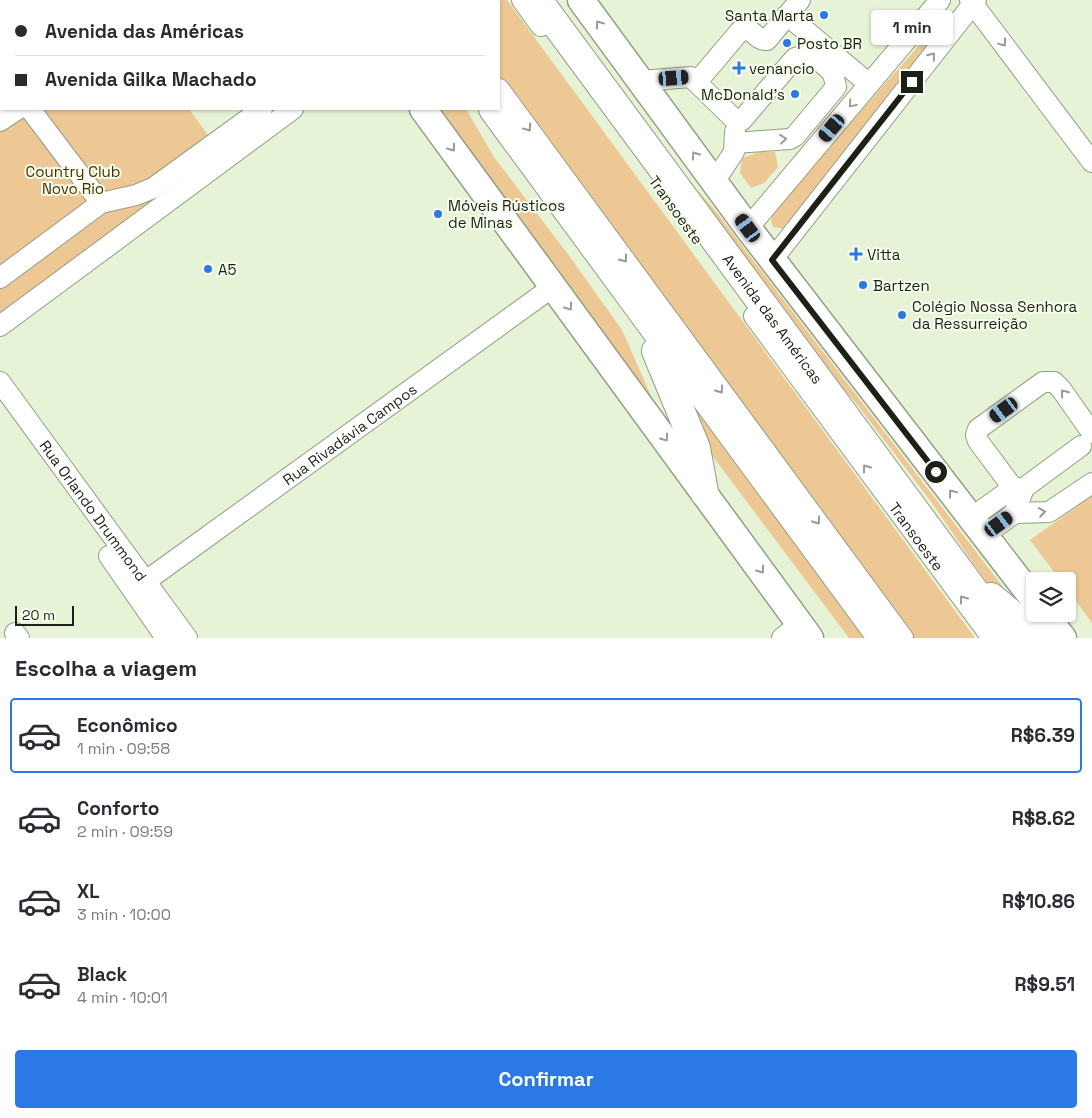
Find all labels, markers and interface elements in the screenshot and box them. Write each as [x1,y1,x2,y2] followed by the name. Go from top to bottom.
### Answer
[725,6,814,25] place label: Santa Marta
[818,9,830,21] marker: Santa Marta
[871,9,953,44] callout: 1 min
[892,17,932,38] text: 1 min
[45,19,244,44] text: Avenida das Américas
[596,20,605,30] one-way arrow
[797,34,862,53] place label: Posto BR
[781,37,793,49] marker: Posto BR
[997,37,1005,46] one-way arrow
[927,53,935,62] one-way arrow
[749,59,815,78] place label: venancio
[733,62,745,74] marker: venancio
[45,67,257,92] text: Avenida Gilka Machado
[658,69,689,87] car
[901,71,923,93] route end
[701,85,785,104] place label: McDonald's
[789,88,801,100] marker: McDonald's
[849,98,858,107] one-way arrow
[816,112,847,144] car
[522,122,530,131] one-way arrow
[780,134,788,145] one-way arrow
[446,142,455,152] one-way arrow
[692,151,701,161] one-way arrow
[26,162,120,198] park label: Country Club Novo Rio
[645,172,707,248] street label: Transoeste
[448,196,565,232] place label: Móveis Rústicos de Minas
[432,208,444,220] marker: Móveis Rústicos de Minas
[733,211,762,245] car
[867,245,901,264] place label: Vitta
[849,247,863,261] marker: Vitta
[719,250,827,387] street label: Avenida das Américas
[618,253,627,263] one-way arrow
[218,260,236,279] place label: A5
[202,263,214,275] marker: A5
[873,276,930,295] place label: Bartzen
[857,279,869,291] marker: Bartzen
[912,297,1077,333] place label: Colégio Nossa Senhora da Ressurreição
[564,301,572,310] one-way arrow
[896,309,908,321] marker: Colégio Nossa Senhora da Ressurreição
[279,379,420,489] street label: Rua Rivadávia Campos
[714,384,723,394] one-way arrow
[1060,390,1069,399] one-way arrow
[987,395,1020,425] car
[659,432,668,442] one-way arrow
[36,436,152,585] street label: Rua Orlando Drummond
[925,461,947,483] route start
[863,464,872,474] one-way arrow
[949,489,958,499] one-way arrow
[885,498,948,574] street label: Transoeste
[1038,507,1047,517] one-way arrow
[982,509,1015,539] car
[811,515,819,524] one-way arrow
[755,564,763,573] one-way arrow
[1026,572,1076,622] map controls
[1026,572,1076,622] button: layers
[960,596,968,605] one-way arrow
[15,603,74,626] scale bar
[22,606,55,624] text: 20 m
[15,654,197,682] text: Escolha a viagem
[17,713,62,758] icon: car
[77,713,178,738] text: Econômico
[1011,723,1075,748] text: R$6.39
[77,738,170,759] text: 1 min · 09:58
[17,796,62,841] icon: car
[77,796,159,821] text: Conforto
[1012,806,1075,831] text: R$8.62
[77,821,173,842] text: 2 min · 09:59
[17,879,62,924] icon: car
[77,879,100,904] text: XL
[1002,889,1075,914] text: R$10.86
[77,904,171,925] text: 3 min · 10:00
[17,962,62,1007] icon: car
[77,962,127,987] text: Black
[1015,972,1075,997] text: R$9.51
[77,987,168,1008] text: 4 min · 10:01
[15,1050,1077,1108] button: Confirmar

